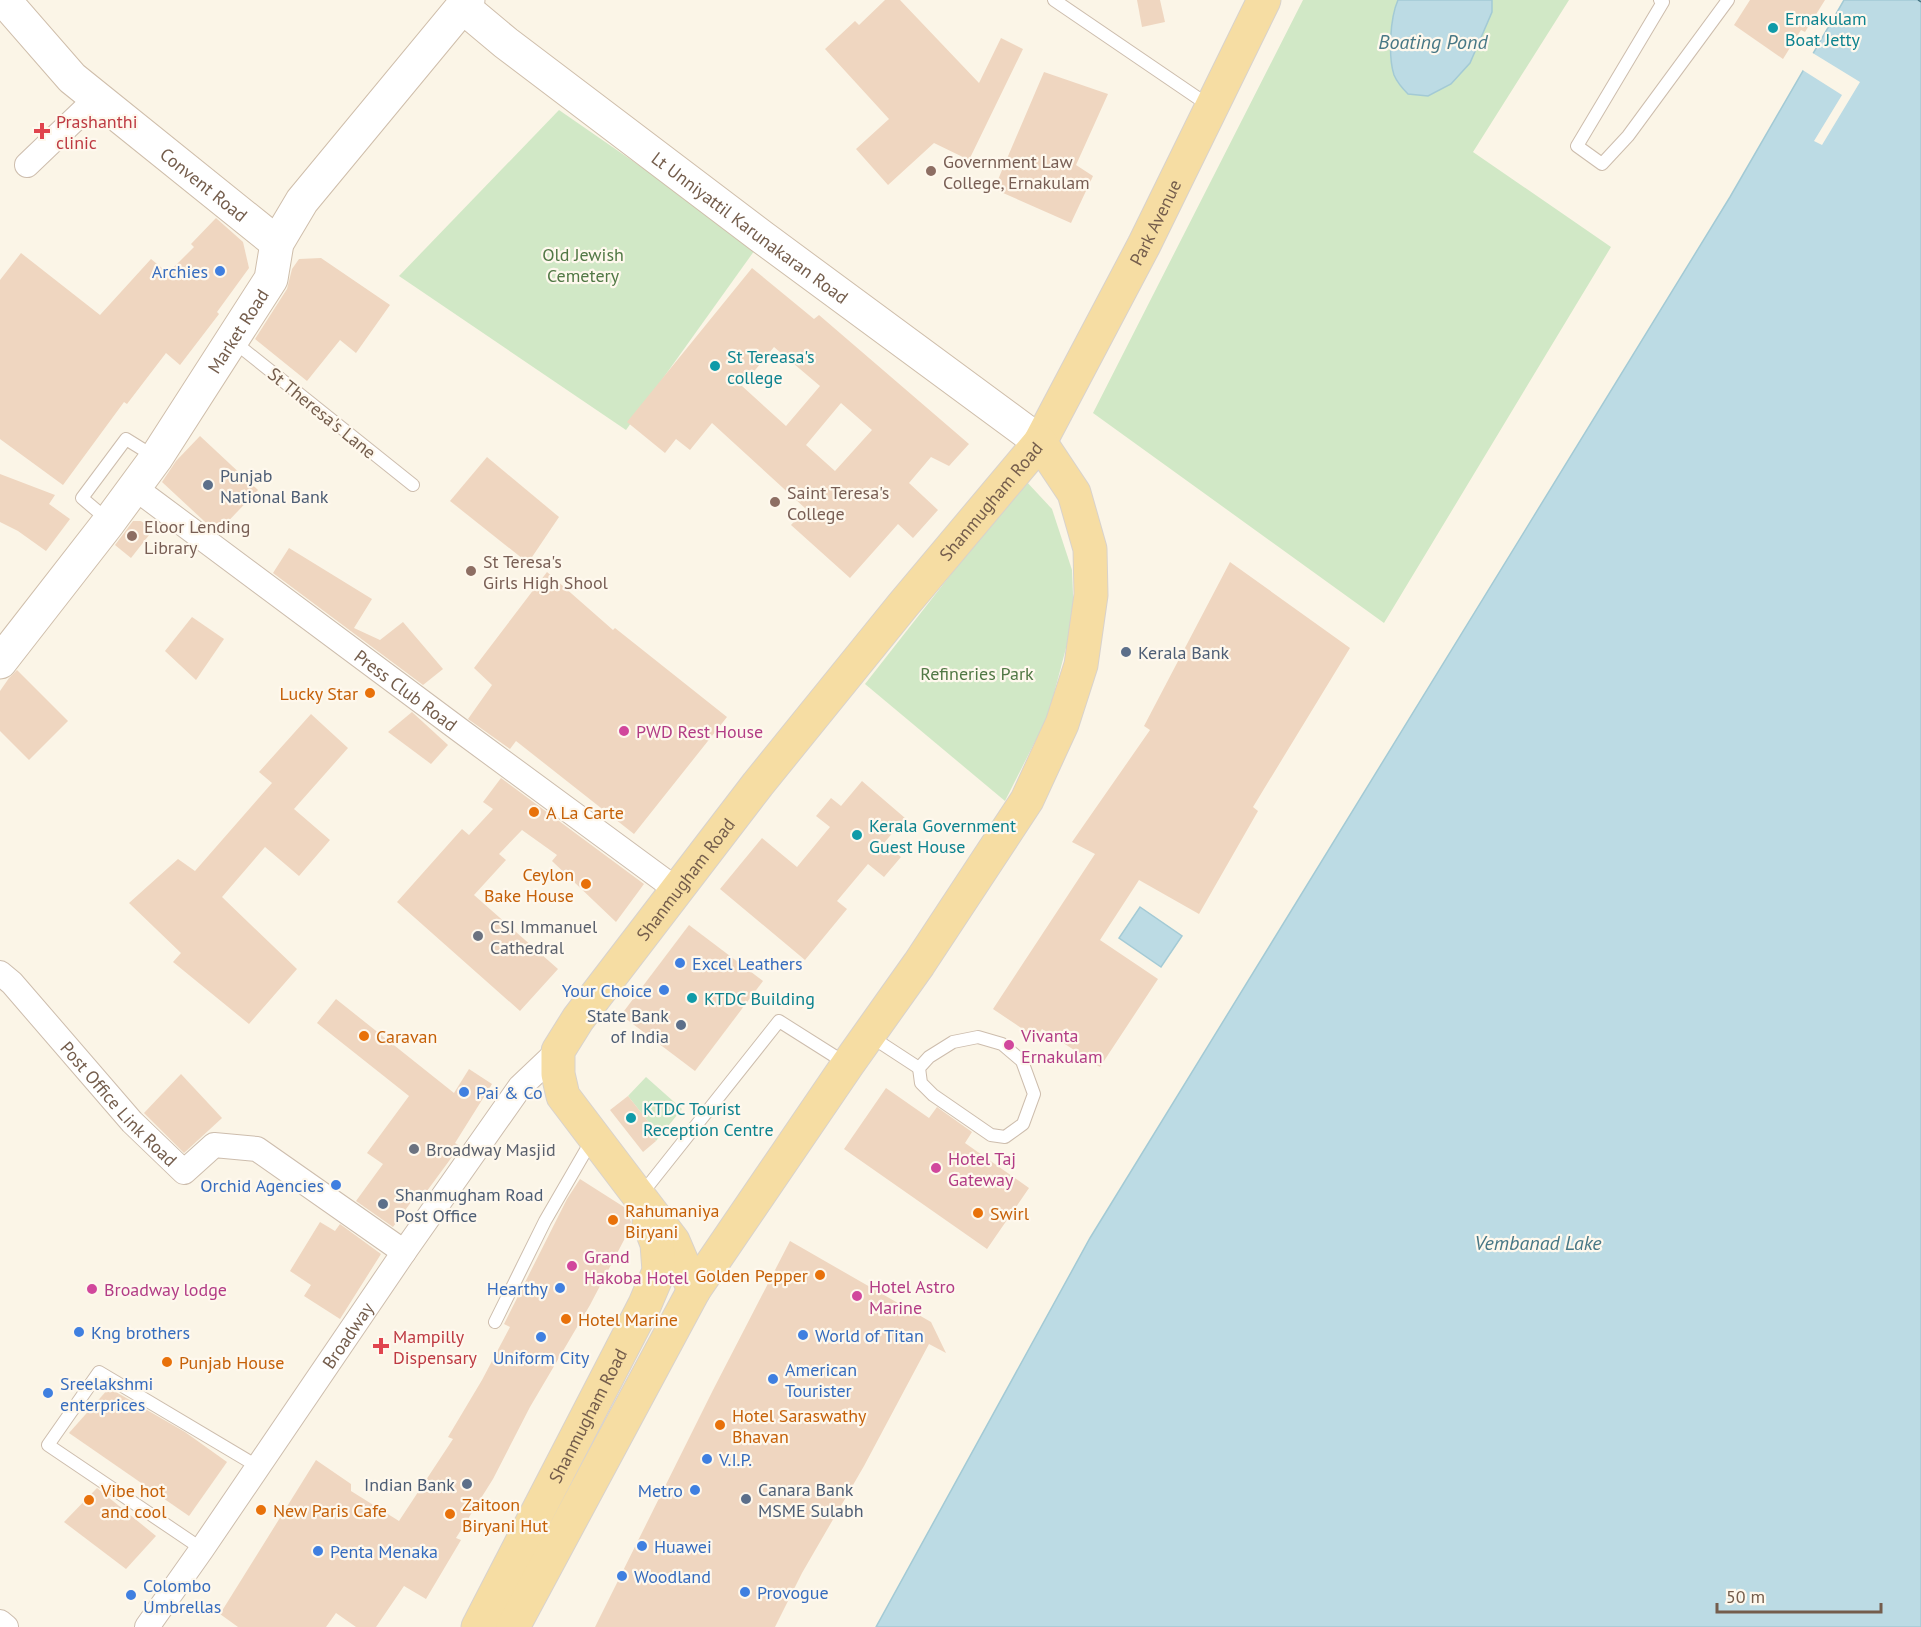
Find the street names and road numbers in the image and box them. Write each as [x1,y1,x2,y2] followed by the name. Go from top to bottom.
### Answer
[156,142,252,226] street label: Convent Road
[647,146,853,308] street label: Lt Unniyattil Karunakaran Road
[1124,175,1186,269] street label: Park Avenue
[202,284,273,377] street label: Market Road
[263,362,381,464] street label: St Theresa's Lane
[934,437,1047,565] street label: Shanmugham Road
[350,644,462,736] street label: Press Club Road
[631,813,740,945] street label: Shanmugham Road
[56,1036,182,1171] street label: Post Office Link Road
[317,1297,378,1373] street label: Broadway
[543,1344,632,1487] street label: Shanmugham Road

